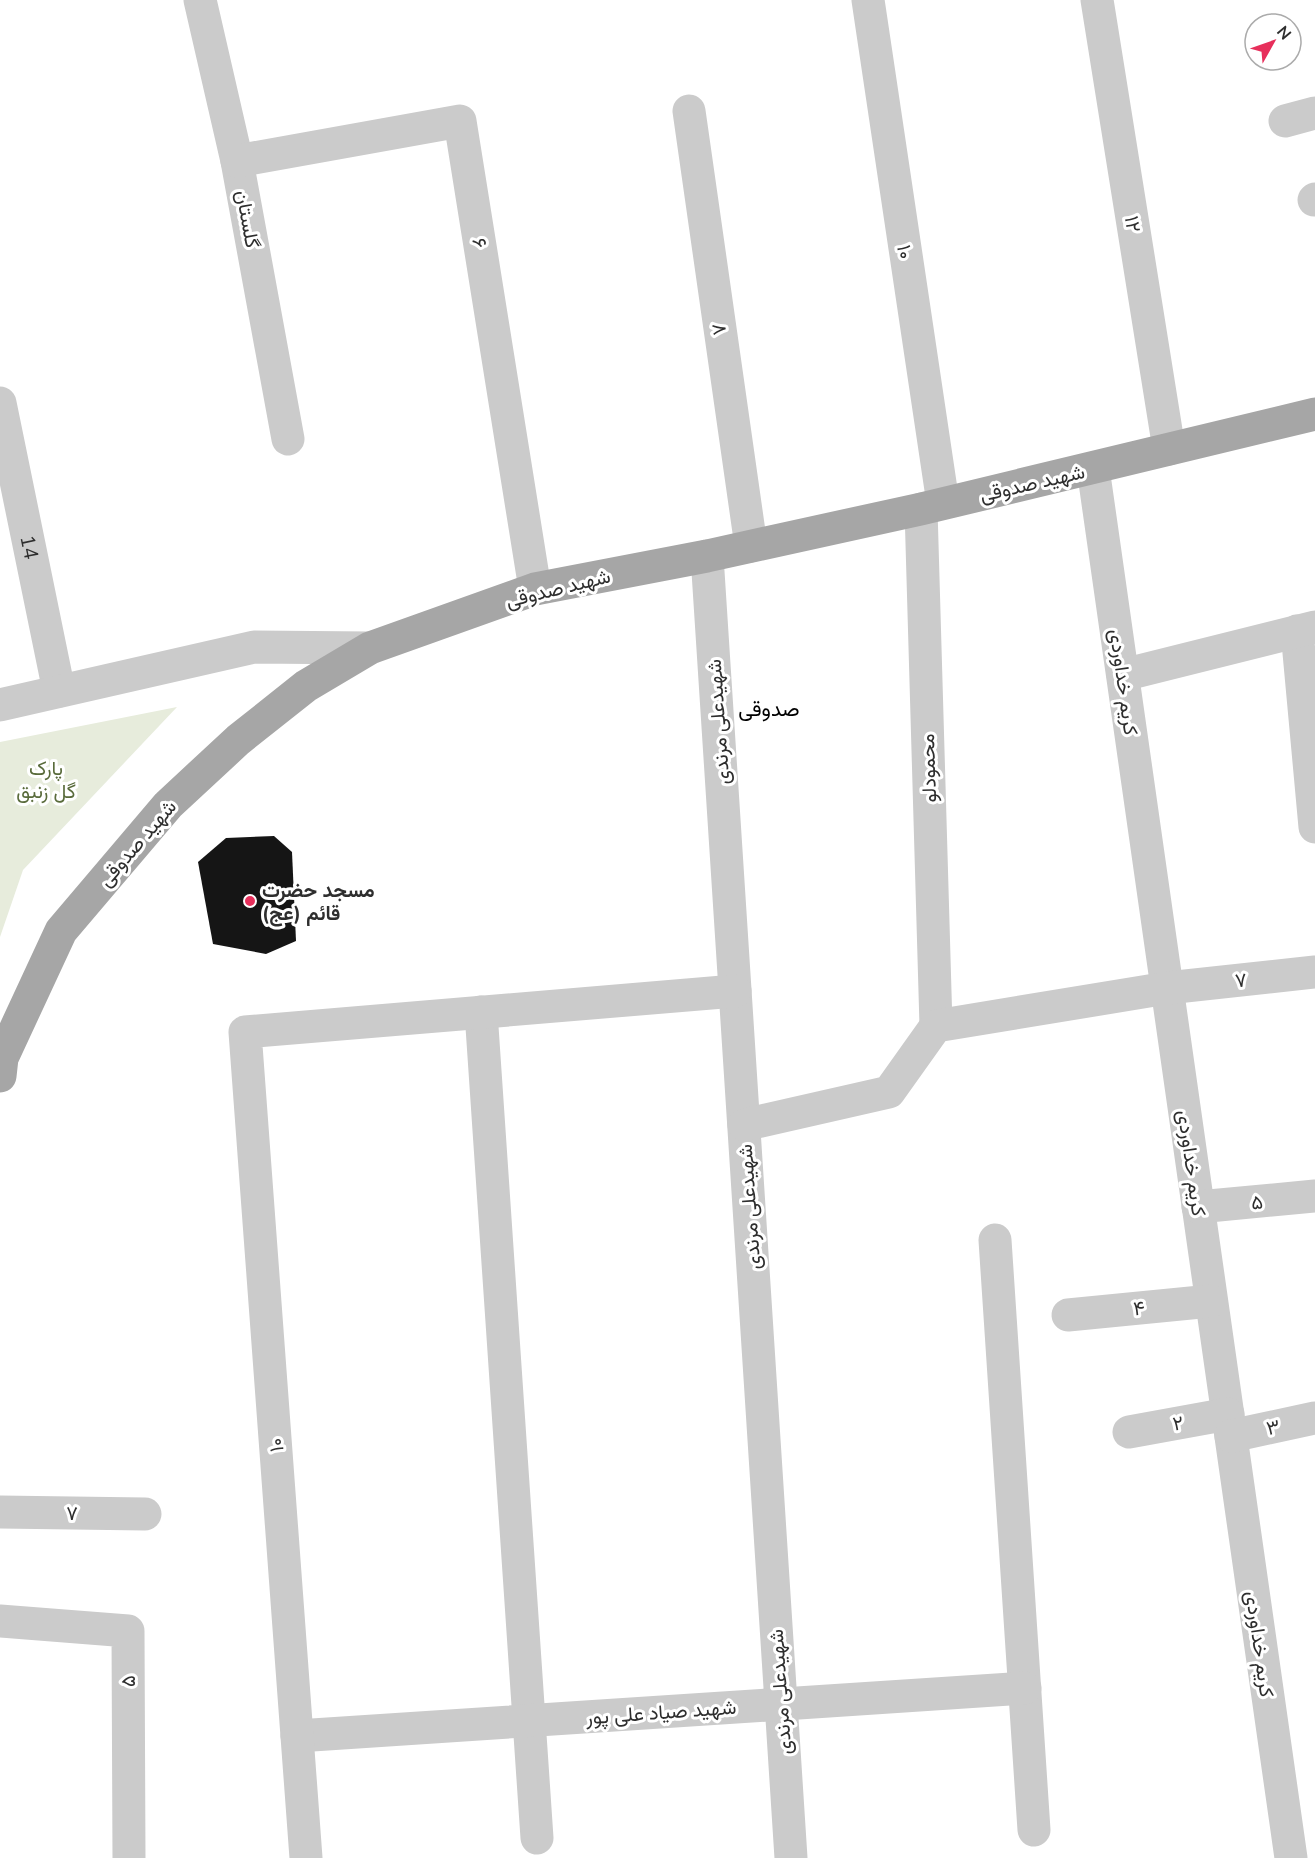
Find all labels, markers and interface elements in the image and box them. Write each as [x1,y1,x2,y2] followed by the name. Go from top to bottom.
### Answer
[1243,12,1303,72] north arrow
[1271,21,1296,45] text: N
[229,188,266,250] street label: گلستان
[1118,214,1147,234] street label: ۱۲
[465,236,494,250] street label: ۶
[890,243,919,261] street label: ۱۰
[705,321,734,337] street label: ۸
[977,458,1087,509] street label: شهید صدوقی
[13,533,45,562] street label: 14
[503,562,613,615] street label: شهید صدوقی
[1103,627,1144,737] street label: کریم خداوردی
[701,658,736,786] street label: شهیدعلی مرندی
[738,695,800,723] district label: صدوقی
[914,733,943,803] street label: محمودلو
[16,755,76,805] park label: پارک گل زنبق
[92,794,183,893] street label: شهید صدوقی
[262,877,375,927] place label: مسجد حضرت قائم (عج)
[243,894,257,908] marker: مسجد حضرت قائم (عج)
[1234,966,1248,995] street label: ۷
[1171,1108,1212,1218] street label: کریم خداوردی
[732,1143,767,1271] street label: شهیدعلی مرندی
[1250,1189,1264,1216] street label: ۵
[1132,1294,1146,1323] street label: ۴
[1171,1409,1186,1438] street label: ۲
[1264,1413,1282,1442] street label: ۳
[263,1437,290,1453] street label: ۱۰
[66,1500,78,1527] street label: ۷
[1239,1589,1280,1699] street label: کریم خداوردی
[763,1628,798,1756] street label: شهیدعلی مرندی
[115,1675,142,1687] street label: ۵
[584,1694,737,1731] street label: شهید صیاد علی پور

